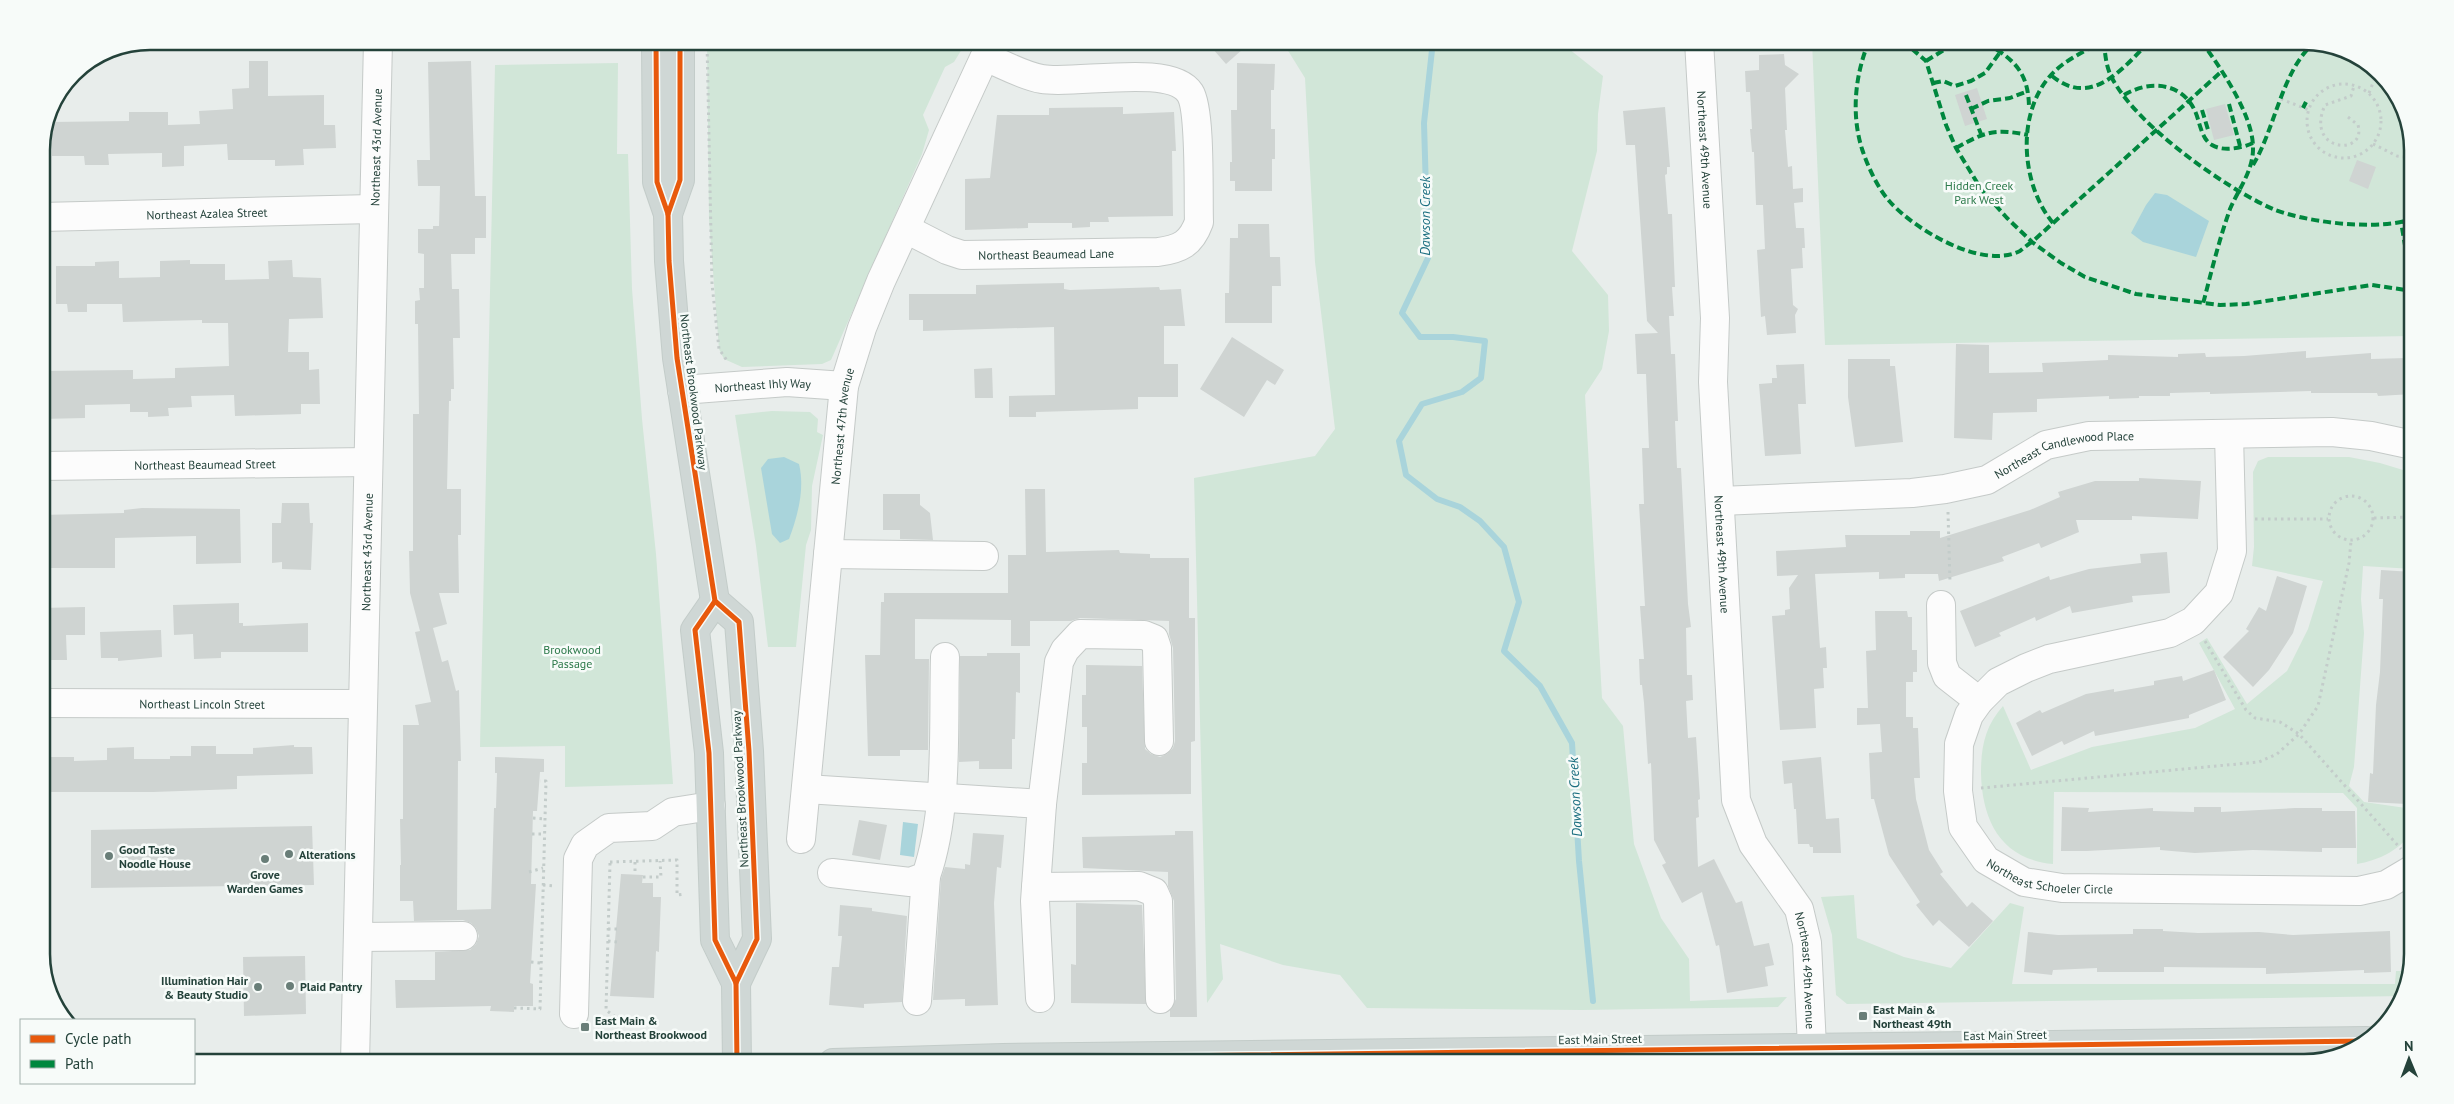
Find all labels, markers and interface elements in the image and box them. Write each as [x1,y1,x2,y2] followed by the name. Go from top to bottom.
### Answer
[367,88,384,206] street label: Northeast 43rd Avenue
[1694,90,1716,209] street label: Northeast 49th Avenue
[1416,175,1434,256] water label: Dawson Creek
[1945,178,2014,207] park label: Hidden Creek Park West
[146,204,268,222] street label: Northeast Azalea Street
[978,245,1114,262] street label: Northeast Beaumead Lane
[677,313,711,471] street label: Northeast Brookwood Parkway
[827,366,857,485] street label: Northeast 47th Avenue
[714,374,812,395] street label: Northeast Ihly Way
[1992,428,2134,482] street label: Northeast Candlewood Place
[134,456,276,472] street label: Northeast Beaumead Street
[358,493,375,611] street label: Northeast 43rd Avenue
[1712,495,1733,614] street label: Northeast 49th Avenue
[543,642,601,671] park label: Brookwood Passage
[139,696,265,711] street label: Northeast Lincoln Street
[728,710,752,868] street label: Northeast Brookwood Parkway
[1564,756,1586,837] water label: Dawson Creek
[119,842,191,871] place label: Good Taste Noodle House
[299,847,356,862] place label: Alterations
[283,848,295,860] marker: Alterations
[103,850,115,862] marker: Good Taste Noodle House
[259,853,271,865] marker: Grove Warden Games
[1984,855,2113,896] street label: Northeast Schoeler Circle
[227,867,303,896] place label: Grove Warden Games
[1792,910,1819,1029] street label: Northeast 49th Avenue
[161,973,249,1002] place label: Illumination Hair & Beauty Studio
[300,979,362,994] place label: Plaid Pantry
[284,980,296,992] marker: Plaid Pantry
[252,981,264,993] marker: Illumination Hair & Beauty Studio
[1873,1002,1951,1031] place label: East Main & Northeast 49th
[1857,1010,1869,1022] marker: East Main & Northeast 49th
[595,1013,707,1042] place label: East Main & Northeast Brookwood
[20,1019,195,1084] legend
[579,1021,591,1033] marker: East Main & Northeast Brookwood
[1963,1027,2047,1043] street label: East Main Street
[65,1029,131,1048] text: Cycle path
[1558,1031,1642,1047] street label: East Main Street
[2384,1034,2434,1084] north arrow
[2404,1037,2414,1055] text: N
[65,1054,94,1073] text: Path

